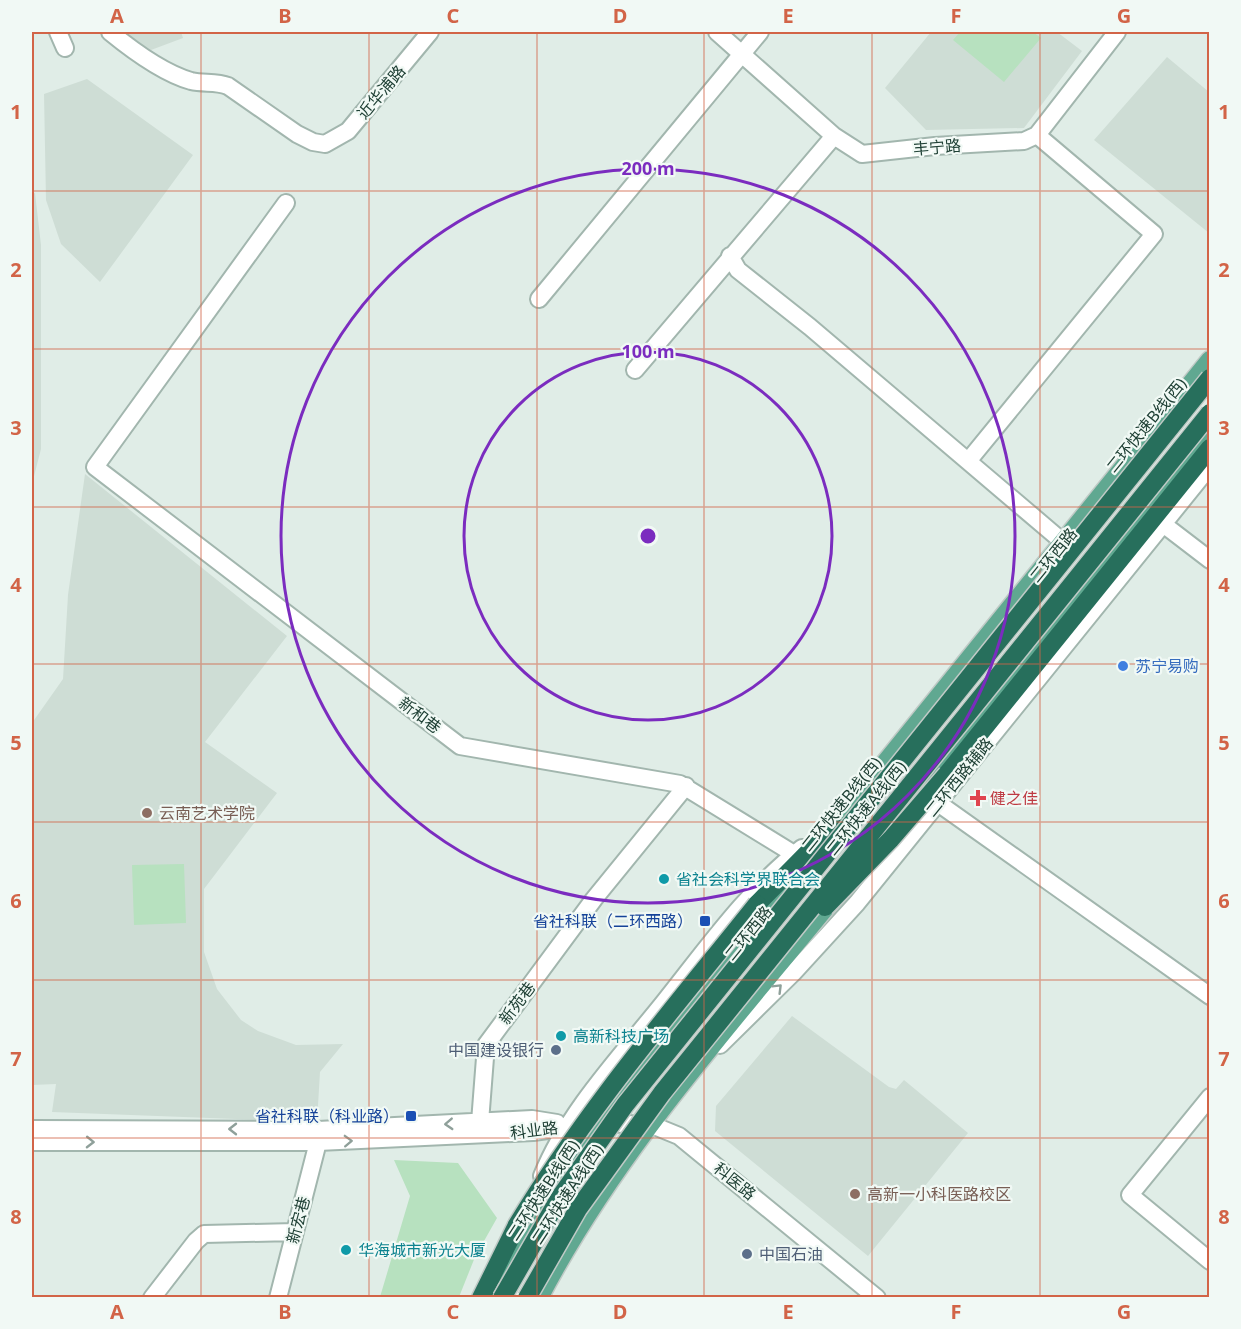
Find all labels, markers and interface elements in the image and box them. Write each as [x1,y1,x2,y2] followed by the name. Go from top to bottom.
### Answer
[110,2,124,29] text: A
[278,2,292,29] text: B
[447,2,460,29] text: C
[613,2,627,29] text: D
[782,2,794,29] text: E
[951,2,961,29] text: F
[1117,2,1131,29] text: G
[352,60,410,124] street label: 近华浦路
[10,98,22,125] text: 1
[1218,98,1230,125] text: 1
[912,134,962,160] street label: 丰宁路
[621,156,675,180] text: 200 m
[10,256,22,283] text: 2
[1218,256,1230,283] text: 2
[621,339,675,363] text: 100 m
[1101,373,1191,477] street label: 二环快速B线(西)
[10,414,22,441] text: 3
[1218,414,1230,441] text: 3
[1024,523,1082,587] street label: 二环西路
[638,526,658,546] centre of rings
[10,571,22,598] text: 4
[1218,571,1230,598] text: 4
[1135,655,1199,677] place label: 苏宁易购
[1116,659,1130,673] marker: 苏宁易购
[394,692,446,738] street label: 新和巷
[10,729,22,756] text: 5
[1218,729,1230,756] text: 5
[920,733,998,821] street label: 二环西路辅路
[796,752,886,856] street label: 二环快速B线(西)
[821,756,911,860] street label: 二环快速A线(西)
[990,787,1038,809] place label: 健之佳
[971,791,985,805] marker: 健之佳
[159,802,255,824] place label: 云南艺术学院
[140,806,154,820] marker: 云南艺术学院
[676,868,820,890] place label: 省社会科学界联合会
[657,872,671,886] marker: 省社会科学界联合会
[10,887,22,914] text: 6
[1218,887,1230,914] text: 6
[719,901,777,965] street label: 二环西路
[533,910,693,932] place label: 省社科联（二环西路）
[698,914,712,928] marker: 省社科联（二环西路）
[494,977,540,1029] street label: 新苑巷
[772,984,782,995] one-way arrow
[573,1025,669,1047] place label: 高新科技广场
[554,1029,568,1043] marker: 高新科技广场
[448,1039,544,1061] place label: 中国建设银行
[549,1043,563,1057] marker: 中国建设银行
[10,1045,22,1072] text: 7
[1218,1045,1230,1072] text: 7
[255,1105,399,1127] place label: 省社科联（科业路）
[404,1109,418,1123] marker: 省社科联（科业路）
[509,1116,559,1144] street label: 科业路
[444,1117,453,1130] one-way arrow
[228,1123,237,1135] one-way arrow
[343,1134,352,1147] one-way arrow
[502,1135,584,1245] street label: 二环快速B线(西)
[85,1136,94,1148] one-way arrow
[526,1139,608,1249] street label: 二环快速A线(西)
[709,1157,761,1205] street label: 科医路
[867,1183,1011,1205] place label: 高新一小科医路校区
[848,1187,862,1201] marker: 高新一小科医路校区
[281,1194,315,1246] street label: 新宏巷
[10,1203,22,1230] text: 8
[1218,1203,1230,1230] text: 8
[358,1239,486,1261] place label: 华海城市新光大厦
[339,1243,353,1257] marker: 华海城市新光大厦
[759,1243,823,1265] place label: 中国石油
[740,1247,754,1261] marker: 中国石油
[110,1298,124,1325] text: A
[278,1298,292,1325] text: B
[447,1298,460,1325] text: C
[613,1298,627,1325] text: D
[782,1298,794,1325] text: E
[951,1298,961,1325] text: F
[1117,1298,1131,1325] text: G

